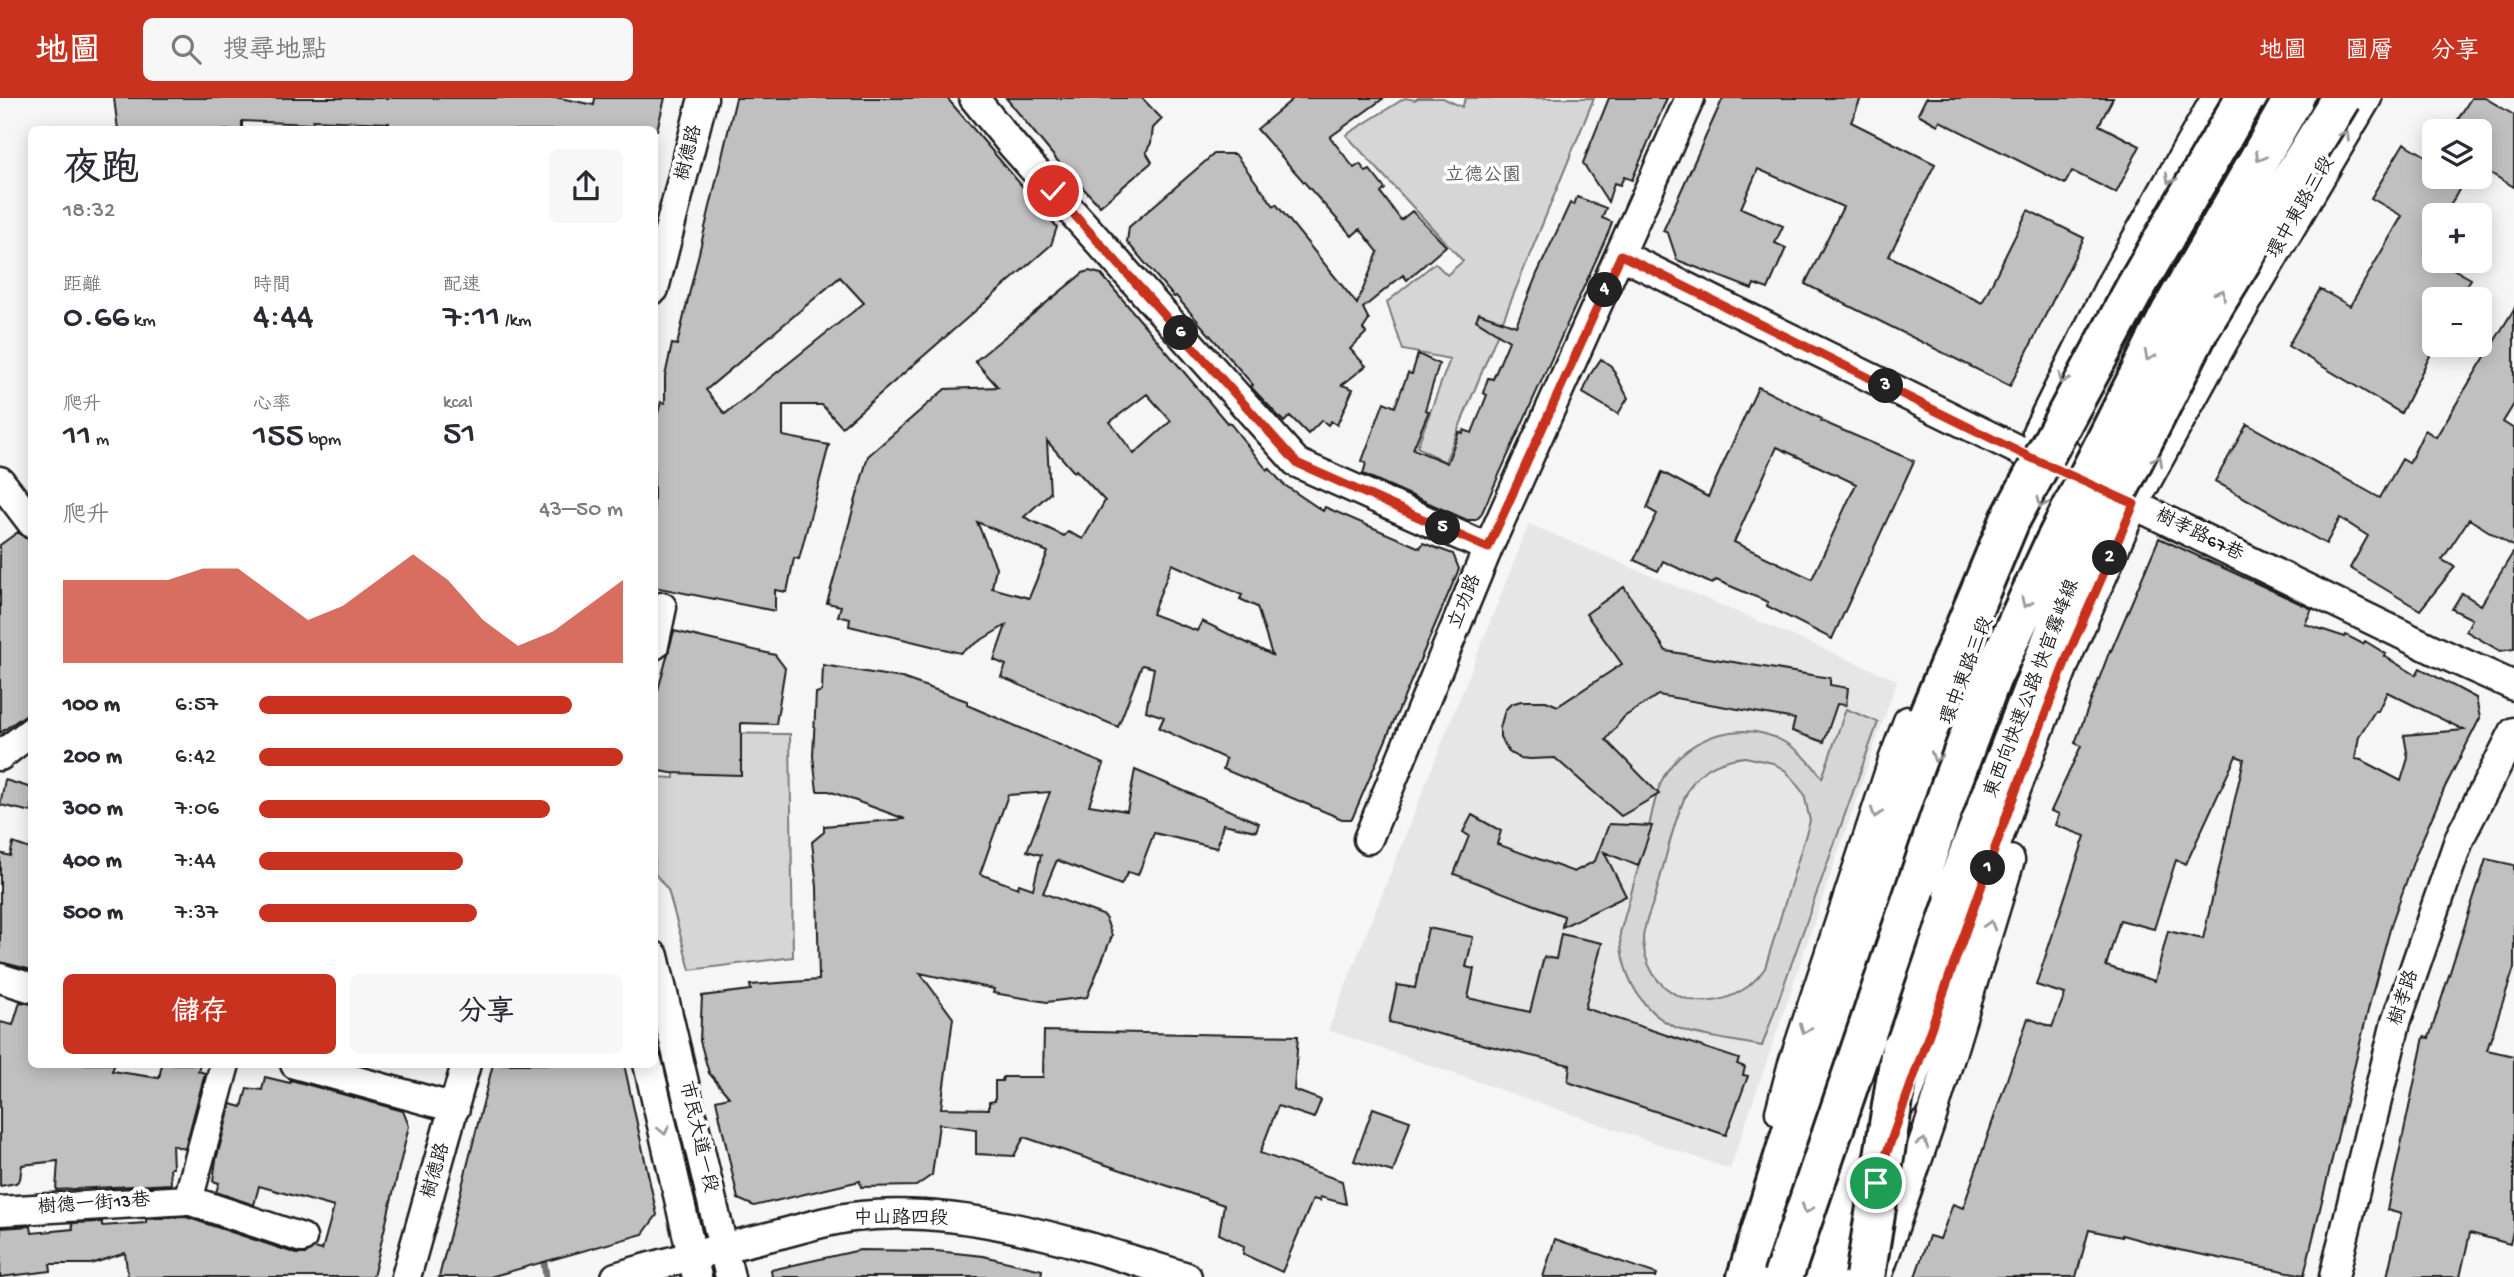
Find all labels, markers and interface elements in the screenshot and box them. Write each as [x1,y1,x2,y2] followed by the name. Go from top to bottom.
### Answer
[143,18,633,81] search box
[167,30,205,68] icon: search
[35,35,101,73] text: 地圖
[223,37,327,68] text: 搜尋地點
[2259,38,2307,67] text: 地圖
[2345,38,2393,67] text: 圖層
[2431,38,2479,67] text: 分享
[2422,119,2492,357] map controls
[2422,119,2492,189] button: layers
[671,122,708,183] street label: 樹德路
[2337,130,2350,143] one-way arrow
[549,149,623,223] button: share
[63,150,139,194] text: 夜跑
[2255,150,2268,163] one-way arrow
[2263,152,2340,263] street label: 環中東路三段
[1023,161,1083,221] pin
[1445,164,1521,188] park label: 立德公園
[2166,171,2179,184] one-way arrow
[1034,172,1072,210] icon: check
[63,198,115,225] text: 18:32
[2422,203,2492,273] button: +
[1588,272,1622,308] pin: 4
[63,275,101,298] text: 距離
[253,275,291,298] text: 時間
[443,275,481,298] text: 配速
[1600,278,1609,301] text: 4
[2422,287,2492,357] button: −
[2213,288,2226,301] one-way arrow
[63,298,129,339] text: 0.66
[253,298,314,339] text: 4:44
[443,298,500,339] text: 7:11
[129,310,156,333] text: km
[500,310,532,333] text: /km
[1164,316,1198,350] pin: 6
[1176,321,1185,344] text: 6
[2143,349,2157,361] one-way arrow
[1868,368,1904,404] pin: 3
[2058,372,2072,384] one-way arrow
[1881,374,1890,397] text: 3
[443,392,473,415] text: kcal
[63,394,101,417] text: 爬升
[253,394,291,417] text: 心率
[443,415,476,456] text: 51
[63,417,91,458] text: 11
[253,417,304,458] text: 155
[91,429,109,452] text: m
[304,429,341,452] text: bpm
[2150,454,2163,467] one-way arrow
[2036,496,2050,508] one-way arrow
[539,497,623,524] text: 43–50 m
[63,503,109,530] text: 爬升
[2151,504,2247,567] street label: 樹孝路67巷
[1426,510,1460,546] pin: 5
[1438,516,1448,539] text: 5
[2092,540,2128,575] pin: 2
[2105,546,2114,569] text: 2
[1444,571,1487,633] street label: 立功路
[1980,576,2085,802] street label: 東西向快速公路 快官霧峰線
[2020,596,2034,609] one-way arrow
[1936,613,1999,728] street label: 環中東路三段
[63,692,120,719] text: 100 m
[175,692,218,719] text: 6:57
[63,744,122,771] text: 200 m
[175,744,216,771] text: 6:42
[1930,751,1944,763] one-way arrow
[63,796,123,823] text: 300 m
[175,796,219,823] text: 7:06
[1870,806,1884,818] one-way arrow
[63,848,122,875] text: 400 m
[175,848,216,875] text: 7:44
[1970,850,2006,886] pin: 1
[1984,856,1991,879] text: 1
[63,900,123,927] text: 500 m
[175,900,218,927] text: 7:37
[1981,920,1996,932] one-way arrow
[2384,967,2425,1029] street label: 樹孝路
[63,974,336,1054] button: 儲存
[350,974,623,1054] button: 分享
[1799,1022,1813,1034] one-way arrow
[673,1079,722,1195] street label: 市民大道一段
[656,1124,670,1136] one-way arrow
[1915,1137,1929,1150] one-way arrow
[417,1140,456,1202] street label: 樹德路
[1846,1153,1906,1213] pin
[1857,1164,1895,1202] icon: arrive
[37,1189,151,1220] street label: 樹德一街13巷
[1801,1202,1815,1214] one-way arrow
[853,1207,949,1231] street label: 中山路四段

